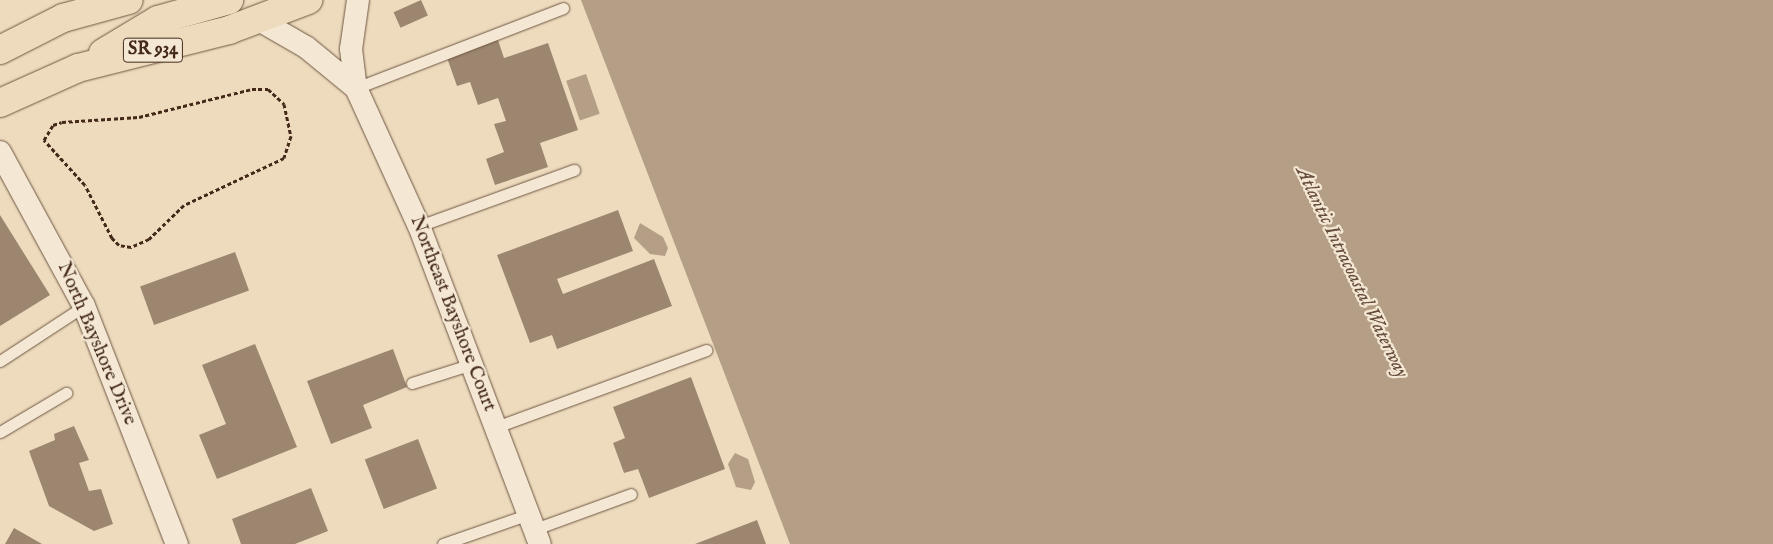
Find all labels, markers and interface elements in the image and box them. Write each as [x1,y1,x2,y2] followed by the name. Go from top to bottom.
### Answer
[122,34,184,66] road number: SR 934
[1290,162,1414,382] water label: Atlantic Intracoastal Waterway
[404,213,500,415] street label: Northeast Bayshore Court
[51,259,141,429] street label: North Bayshore Drive

